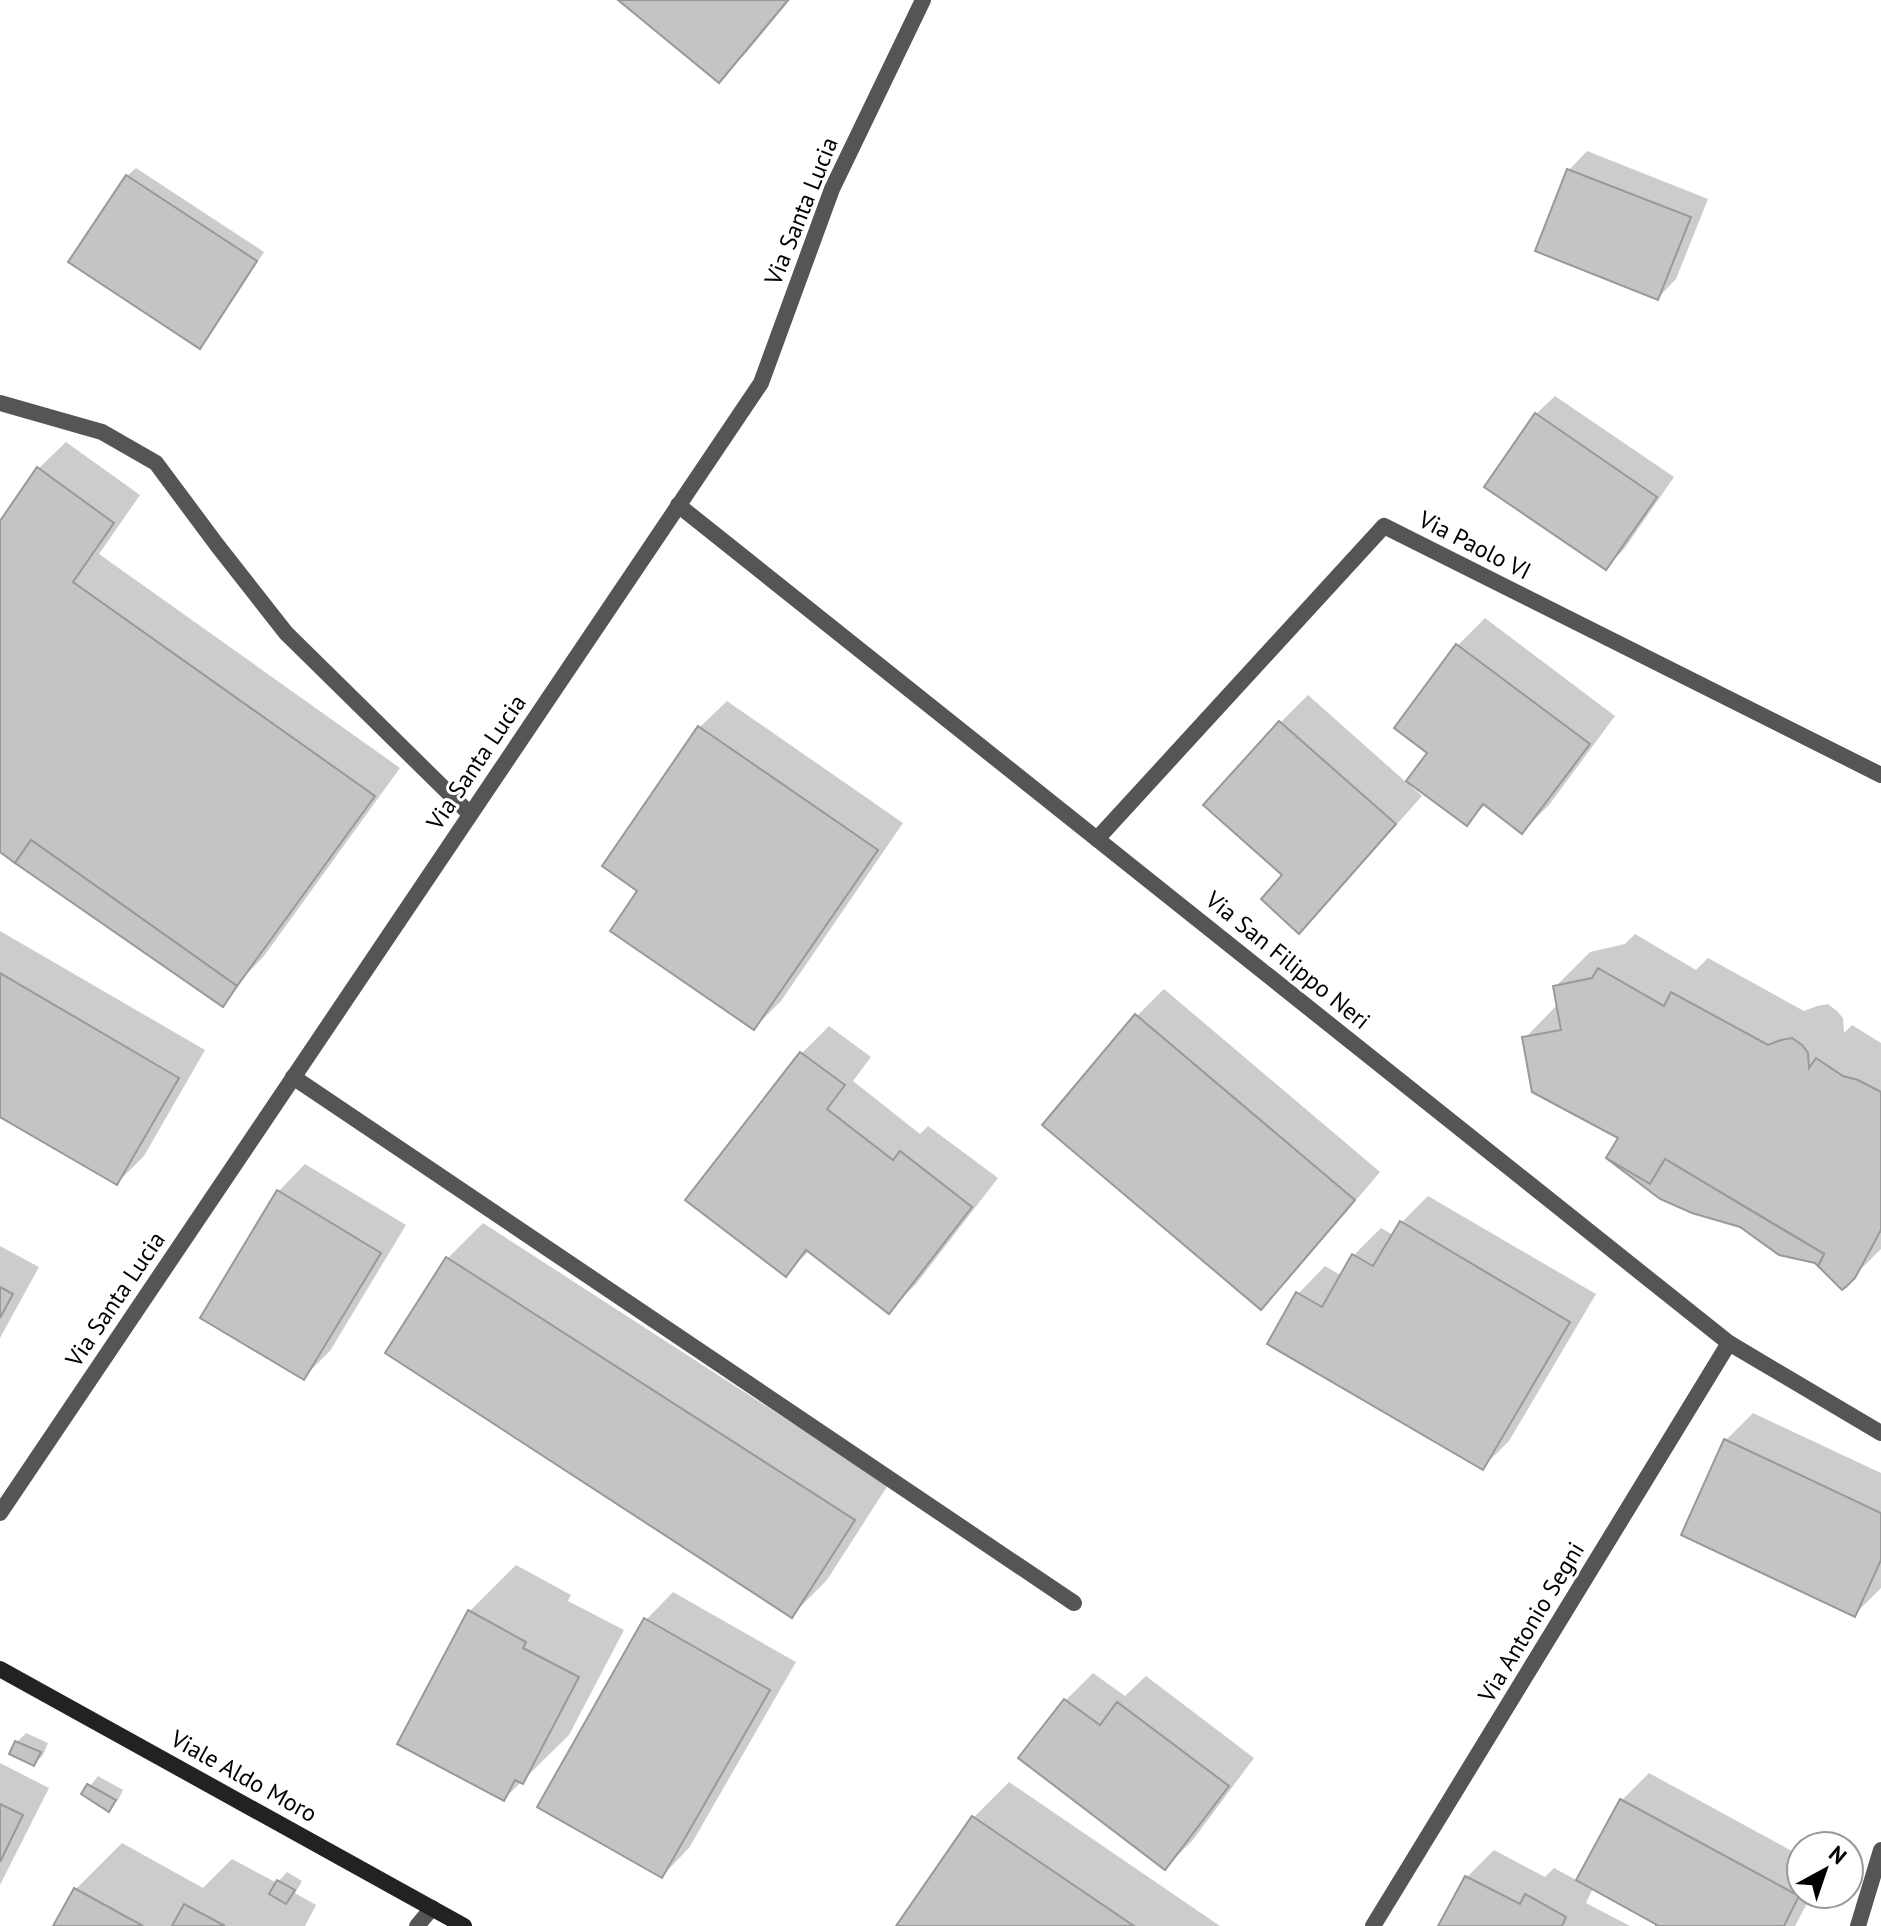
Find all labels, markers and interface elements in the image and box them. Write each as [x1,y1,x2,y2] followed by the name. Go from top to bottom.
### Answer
[757,133,845,290] street label: Via Santa Lucia
[1413,503,1536,586] street label: Via Paolo VI
[419,688,533,836] street label: Via Santa Lucia
[1199,883,1377,1036] street label: Via San Filippo Neri
[58,1225,172,1373] street label: Via Santa Lucia
[1470,1536,1591,1709] street label: Via Antonio Segni
[164,1722,323,1829] street label: Viale Aldo Moro
[1785,1830,1865,1910] north arrow
[1823,1839,1852,1870] text: N

